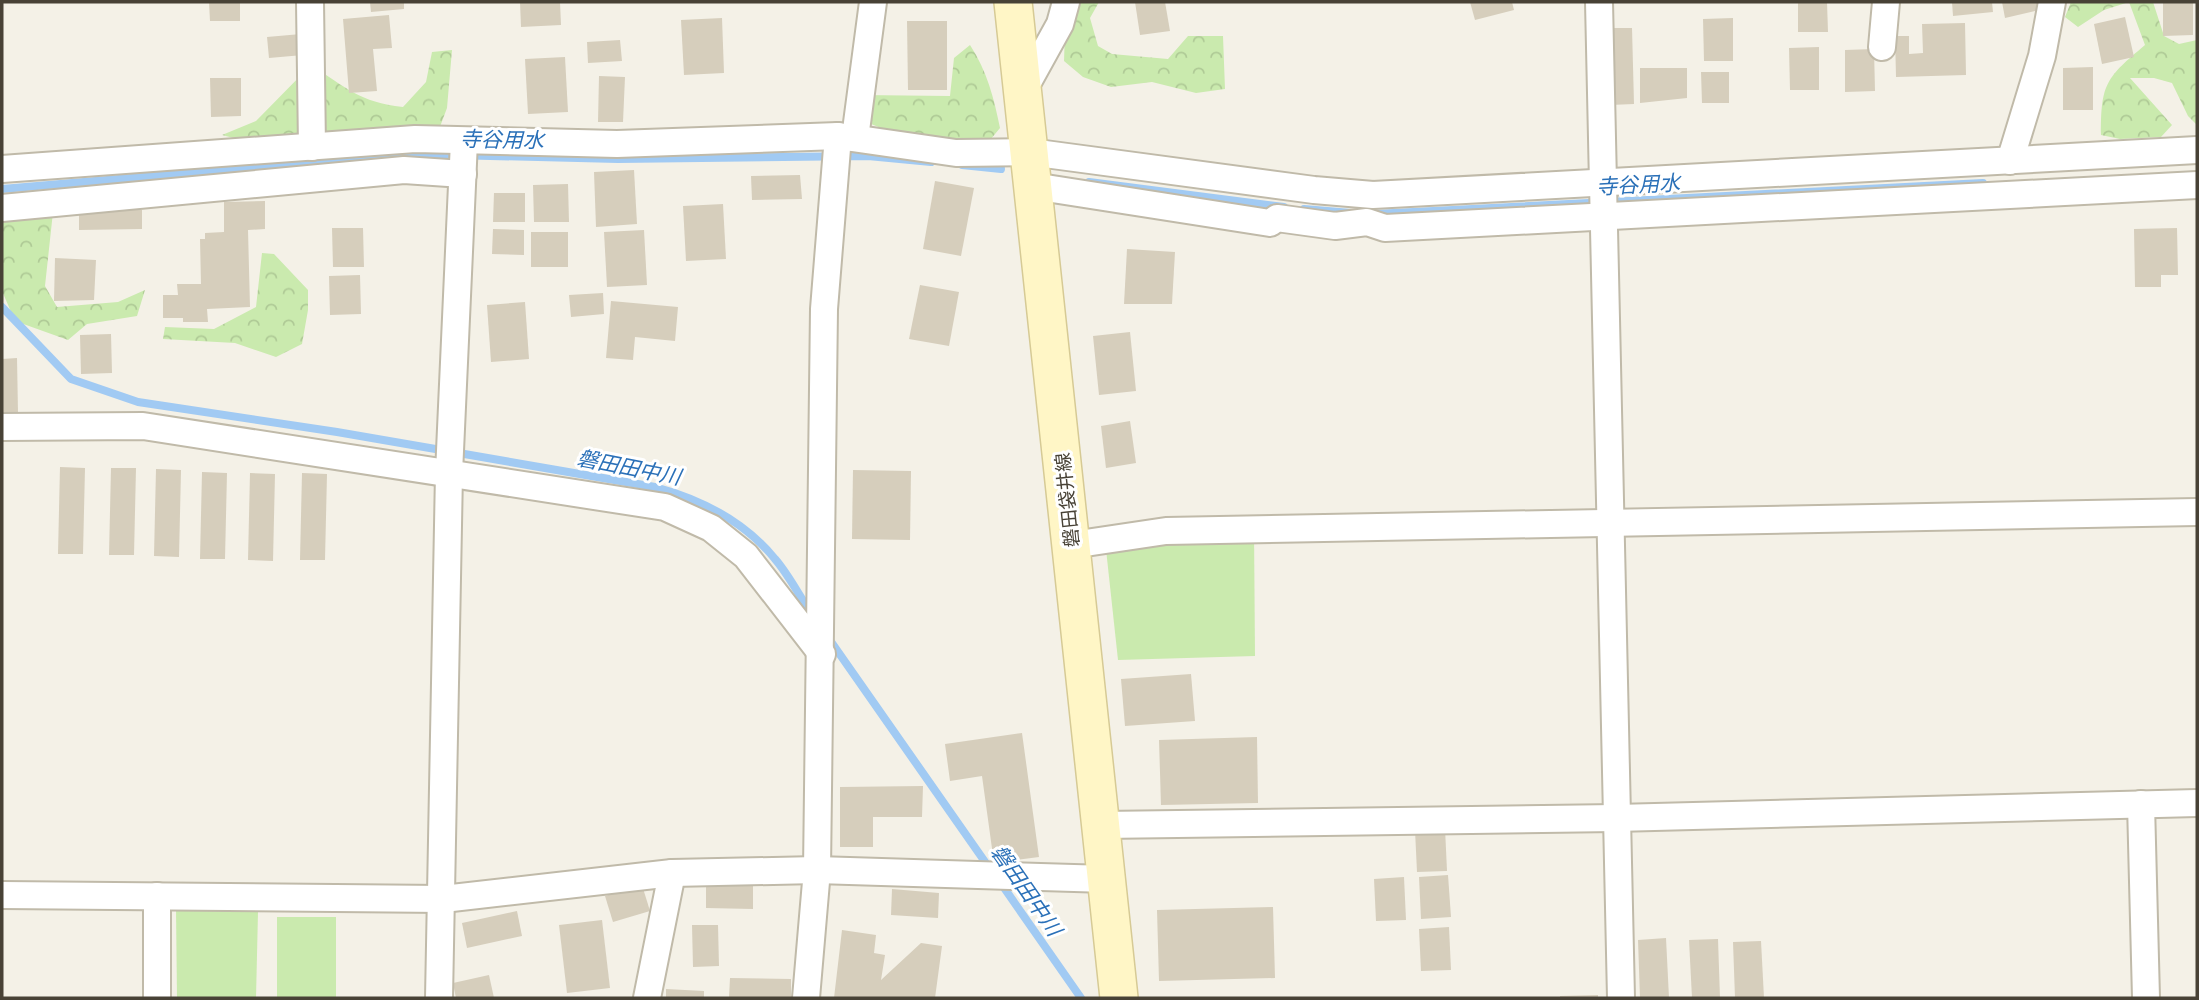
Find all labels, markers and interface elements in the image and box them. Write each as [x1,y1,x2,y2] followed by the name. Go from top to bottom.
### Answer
[460,124,546,154] water label: 寺谷用水
[1595,168,1683,200] water label: 寺谷用水
[575,443,685,491] water label: 磐田田中川
[1049,451,1085,549] street label: 磐田袋井線
[985,839,1070,943] water label: 磐田田中川

